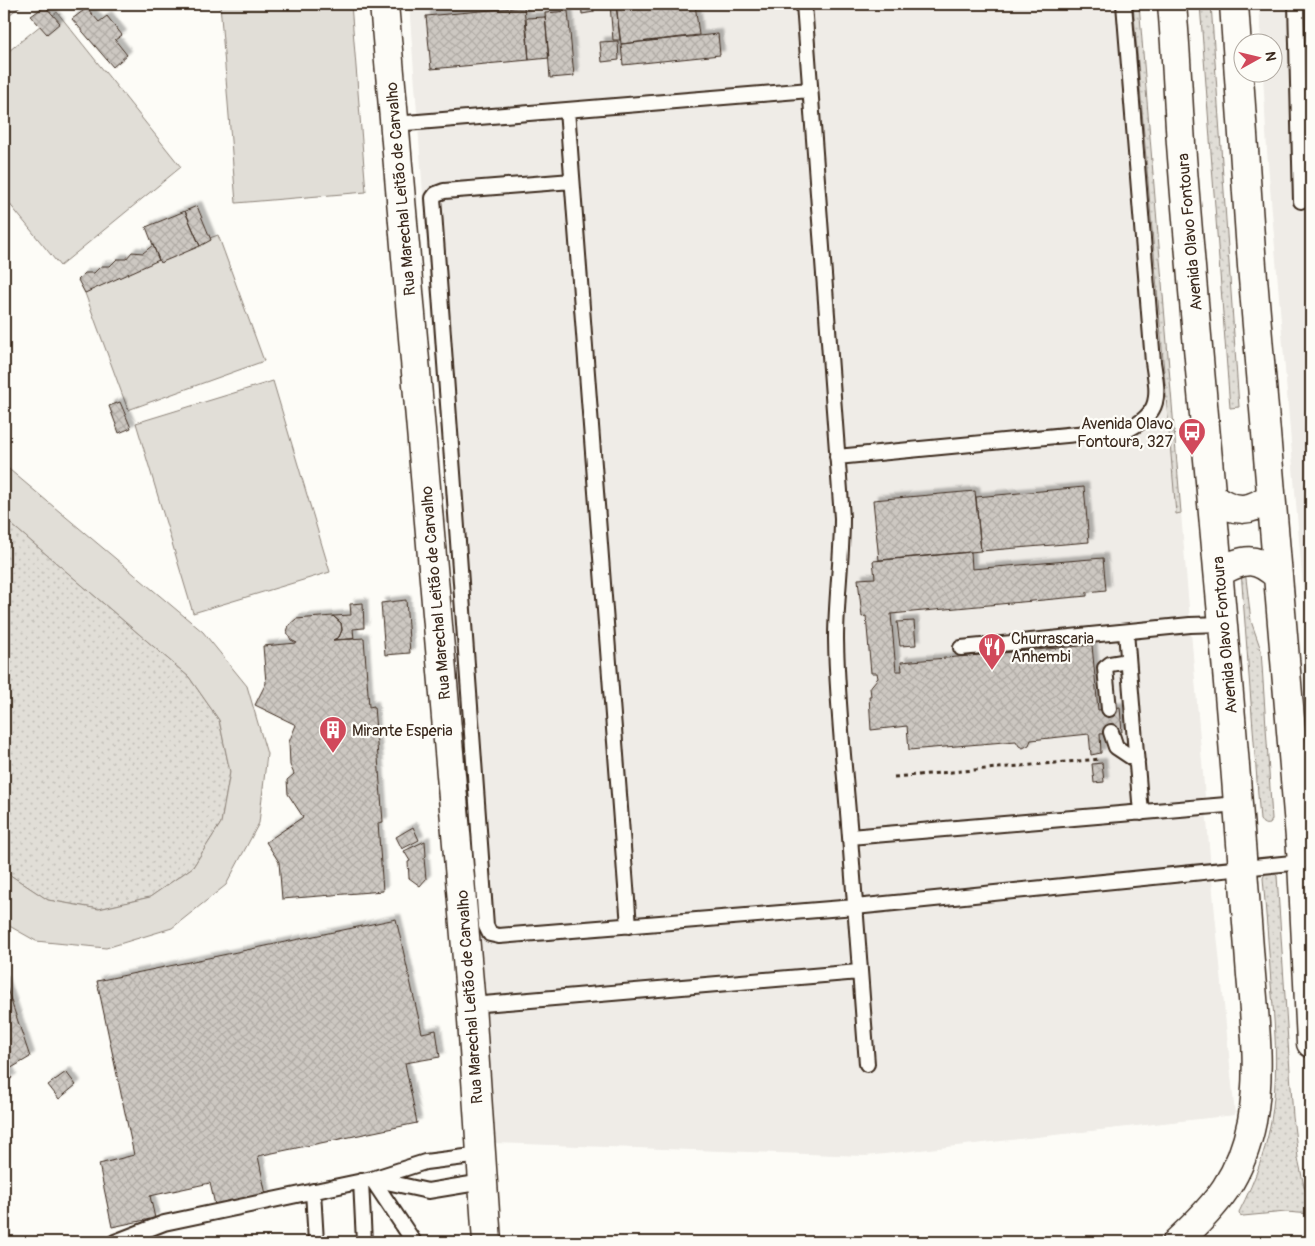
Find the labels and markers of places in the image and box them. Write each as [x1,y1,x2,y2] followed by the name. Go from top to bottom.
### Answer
[1077,414,1174,452] place label: Avenida Olavo Fontoura, 327
[1177,417,1207,456] bus stop icon: Avenida Olavo Fontoura, 327
[1011,629,1094,667] place label: Churrascaria Anhembi
[977,632,1007,671] restaurant icon: Churrascaria Anhembi
[318,715,348,754] building icon: Mirante Esperia
[352,721,453,741] place label: Mirante Esperia

